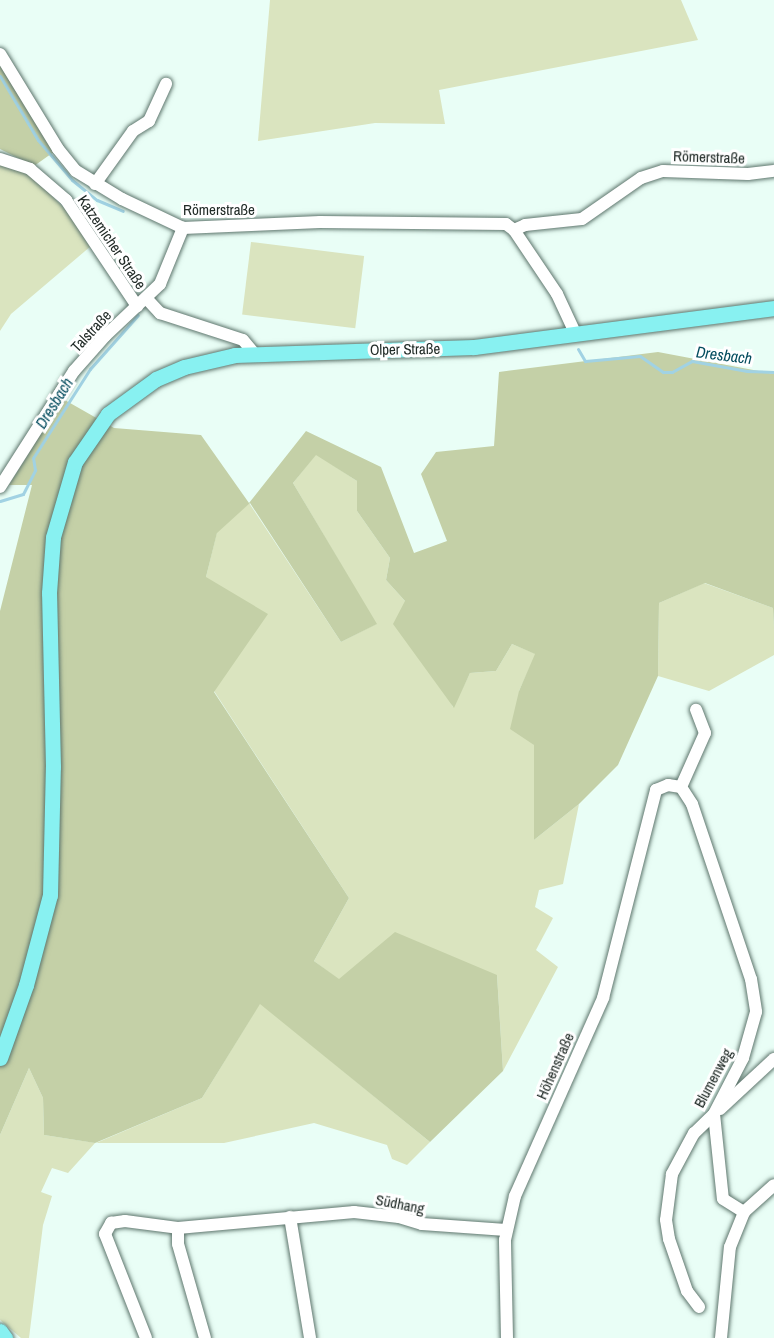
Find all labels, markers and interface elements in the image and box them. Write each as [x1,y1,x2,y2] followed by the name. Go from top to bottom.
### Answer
[673,147,745,167] street label: Römerstraße
[74,192,150,292] street label: Katzemicher Straße
[183,201,255,219] street label: Römerstraße
[67,306,115,356] street label: Talstraße
[370,339,440,359] street label: Olper Straße
[695,342,753,368] water label: Dresbach
[31,374,77,432] water label: Dresbach
[532,1030,578,1102] street label: Höhenstraße
[690,1045,736,1111] street label: Blumenweg
[374,1190,426,1218] street label: Südhang

